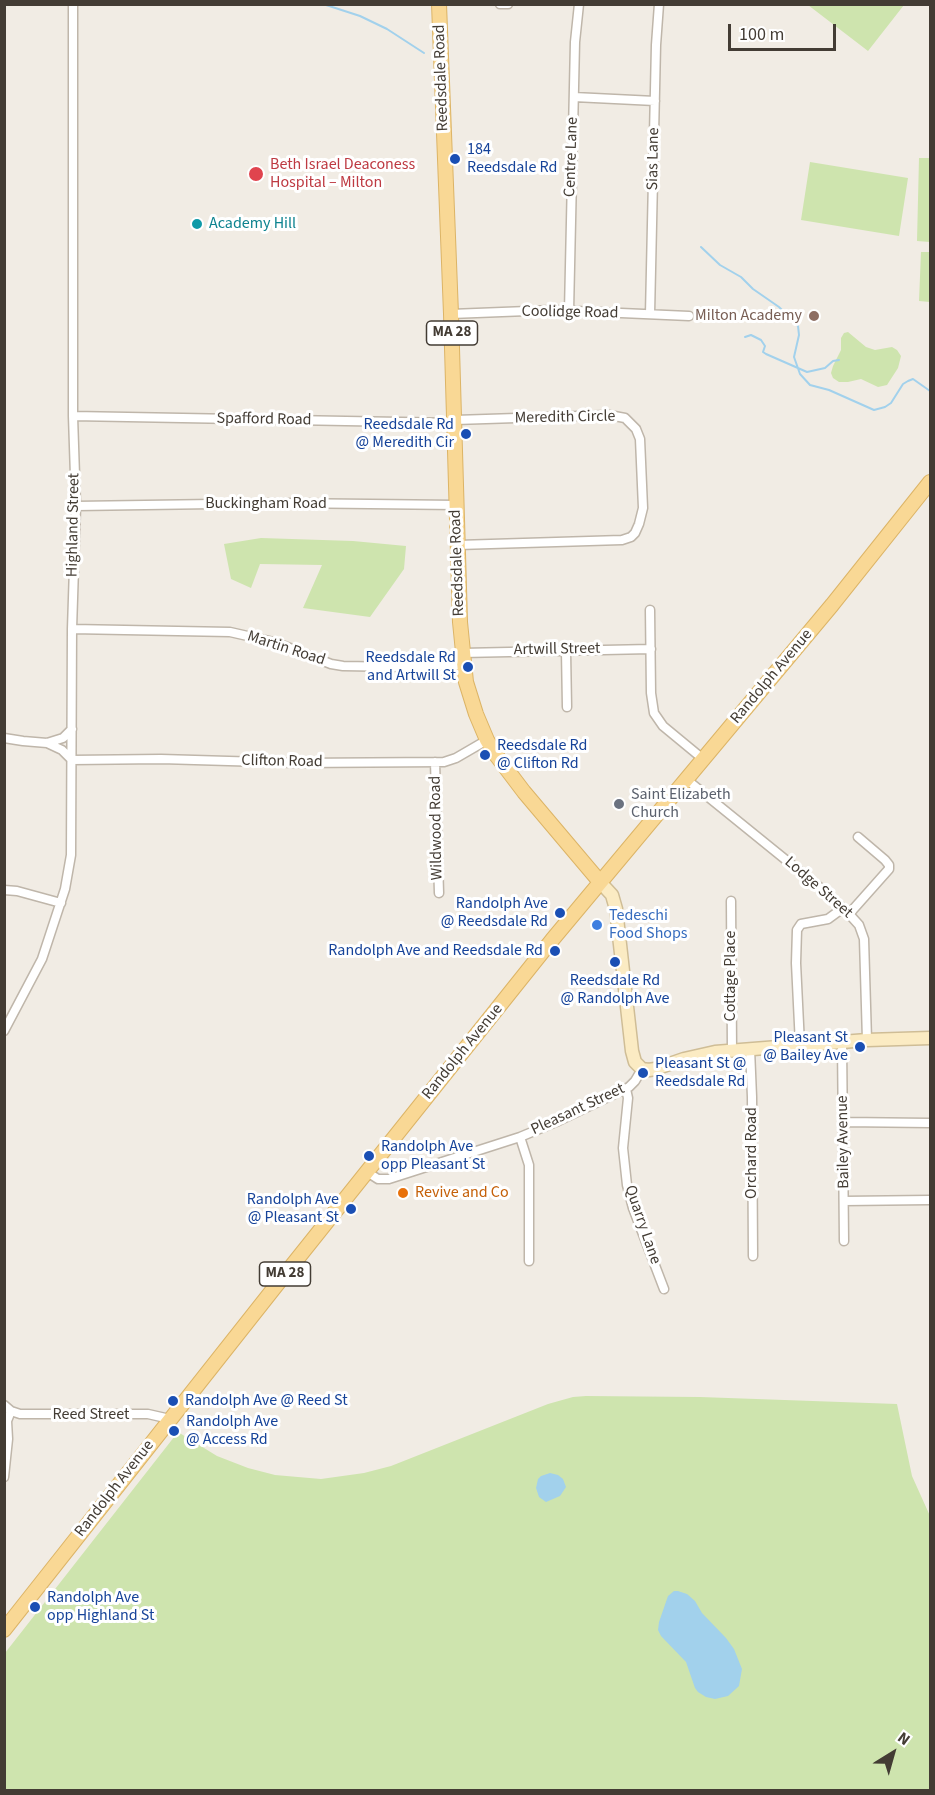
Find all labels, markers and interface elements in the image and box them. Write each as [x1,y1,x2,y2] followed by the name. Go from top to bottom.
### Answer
[731,12,839,50] scale bar
[739,22,784,47] text: 100 m
[431,24,453,132] street label: Reedsdale Road
[561,117,583,197] street label: Centre Lane
[644,127,664,191] street label: Sias Lane
[467,140,557,178] place label: 184 Reedsdale Rd
[448,152,462,166] marker: 184 Reedsdale Rd
[270,155,415,193] place label: Beth Israel Deaconess Hospital – Milton
[247,165,265,183] marker: Beth Israel Deaconess Hospital – Milton
[209,214,296,234] place label: Academy Hill
[190,217,204,231] marker: Academy Hill
[521,303,619,323] street label: Coolidge Road
[695,306,802,326] place label: Milton Academy
[807,309,821,323] marker: Milton Academy
[426,321,478,345] road number: MA 28
[514,408,616,428] street label: Meredith Circle
[216,410,312,430] street label: Spafford Road
[356,415,454,453] place label: Reedsdale Rd @ Meredith Cir
[459,427,473,441] marker: Reedsdale Rd @ Meredith Cir
[63,473,85,577] street label: Highland Street
[205,494,327,514] street label: Buckingham Road
[447,509,469,617] street label: Reedsdale Road
[727,626,817,728] street label: Randolph Avenue
[245,627,327,671] street label: Martin Road
[514,640,600,660] street label: Artwill Street
[366,648,456,686] place label: Reedsdale Rd and Artwill St
[461,660,475,674] marker: Reedsdale Rd and Artwill St
[497,736,587,774] place label: Reedsdale Rd @ Clifton Rd
[478,748,492,762] marker: Reedsdale Rd @ Clifton Rd
[241,752,323,772] street label: Clifton Road
[426,776,448,880] street label: Wildwood Road
[631,785,731,823] place label: Saint Elizabeth Church
[612,797,626,811] marker: Saint Elizabeth Church
[780,853,856,923] street label: Lodge Street
[441,894,548,932] place label: Randolph Ave @ Reedsdale Rd
[553,906,567,920] marker: Randolph Ave @ Reedsdale Rd
[609,906,688,944] place label: Tedeschi Food Shops
[590,918,604,932] marker: Tedeschi Food Shops
[721,931,741,1021] street label: Cottage Place
[328,941,543,961] place label: Randolph Ave and Reedsdale Rd
[548,944,562,958] marker: Randolph Ave and Reedsdale Rd
[608,955,622,969] marker: Reedsdale Rd @ Randolph Ave
[561,971,669,1009] place label: Reedsdale Rd @ Randolph Ave
[419,1000,507,1104] street label: Randolph Avenue
[763,1028,848,1066] place label: Pleasant St @ Bailey Ave
[853,1040,867,1054] marker: Pleasant St @ Bailey Ave
[655,1054,746,1092] place label: Pleasant St @ Reedsdale Rd
[636,1066,650,1080] marker: Pleasant St @ Reedsdale Rd
[528,1080,628,1140] street label: Pleasant Street
[834,1095,854,1189] street label: Bailey Avenue
[742,1107,762,1199] street label: Orchard Road
[381,1137,485,1175] place label: Randolph Ave opp Pleasant St
[362,1149,376,1163] marker: Randolph Ave opp Pleasant St
[415,1183,509,1203] place label: Revive and Co
[620,1183,664,1267] street label: Quarry Lane
[396,1186,410,1200] marker: Revive and Co
[247,1190,339,1228] place label: Randolph Ave @ Pleasant St
[344,1202,358,1216] marker: Randolph Ave @ Pleasant St
[260,1262,310,1286] road number: MA 28
[185,1391,348,1411] place label: Randolph Ave @ Reed St
[166,1394,180,1408] marker: Randolph Ave @ Reed St
[53,1405,129,1425] street label: Reed Street
[186,1412,278,1450] place label: Randolph Ave @ Access Rd
[167,1424,181,1438] marker: Randolph Ave @ Access Rd
[71,1437,159,1541] street label: Randolph Avenue
[47,1588,154,1626] place label: Randolph Ave opp Highland St
[28,1600,42,1614] marker: Randolph Ave opp Highland St
[863,1723,923,1783] north arrow
[893,1727,915,1751] text: N

